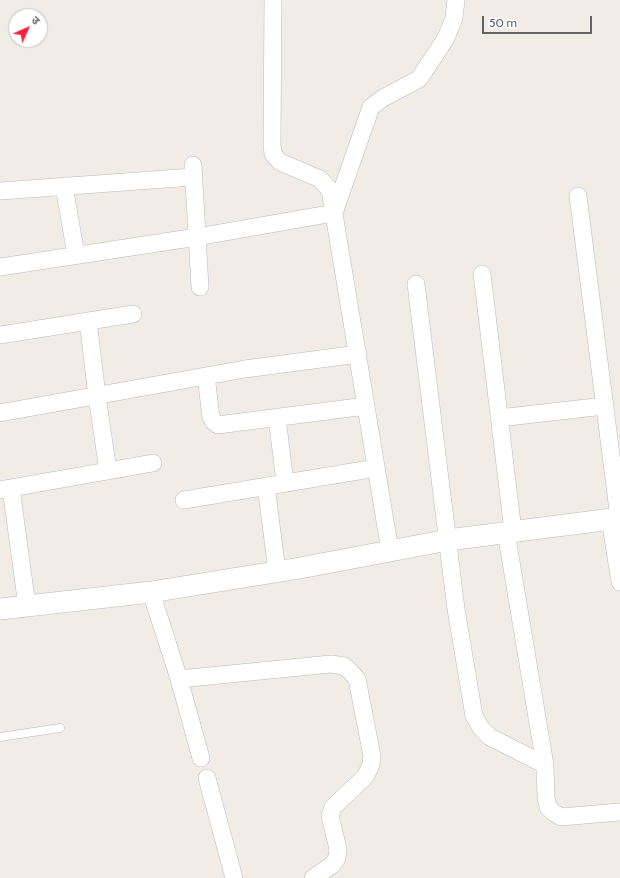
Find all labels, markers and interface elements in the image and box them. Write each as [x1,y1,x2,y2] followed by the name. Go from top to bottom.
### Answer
[8,8,48,48] north arrow
[484,8,594,34] scale bar
[29,13,43,27] text: उ
[489,15,517,30] text: 50 m

